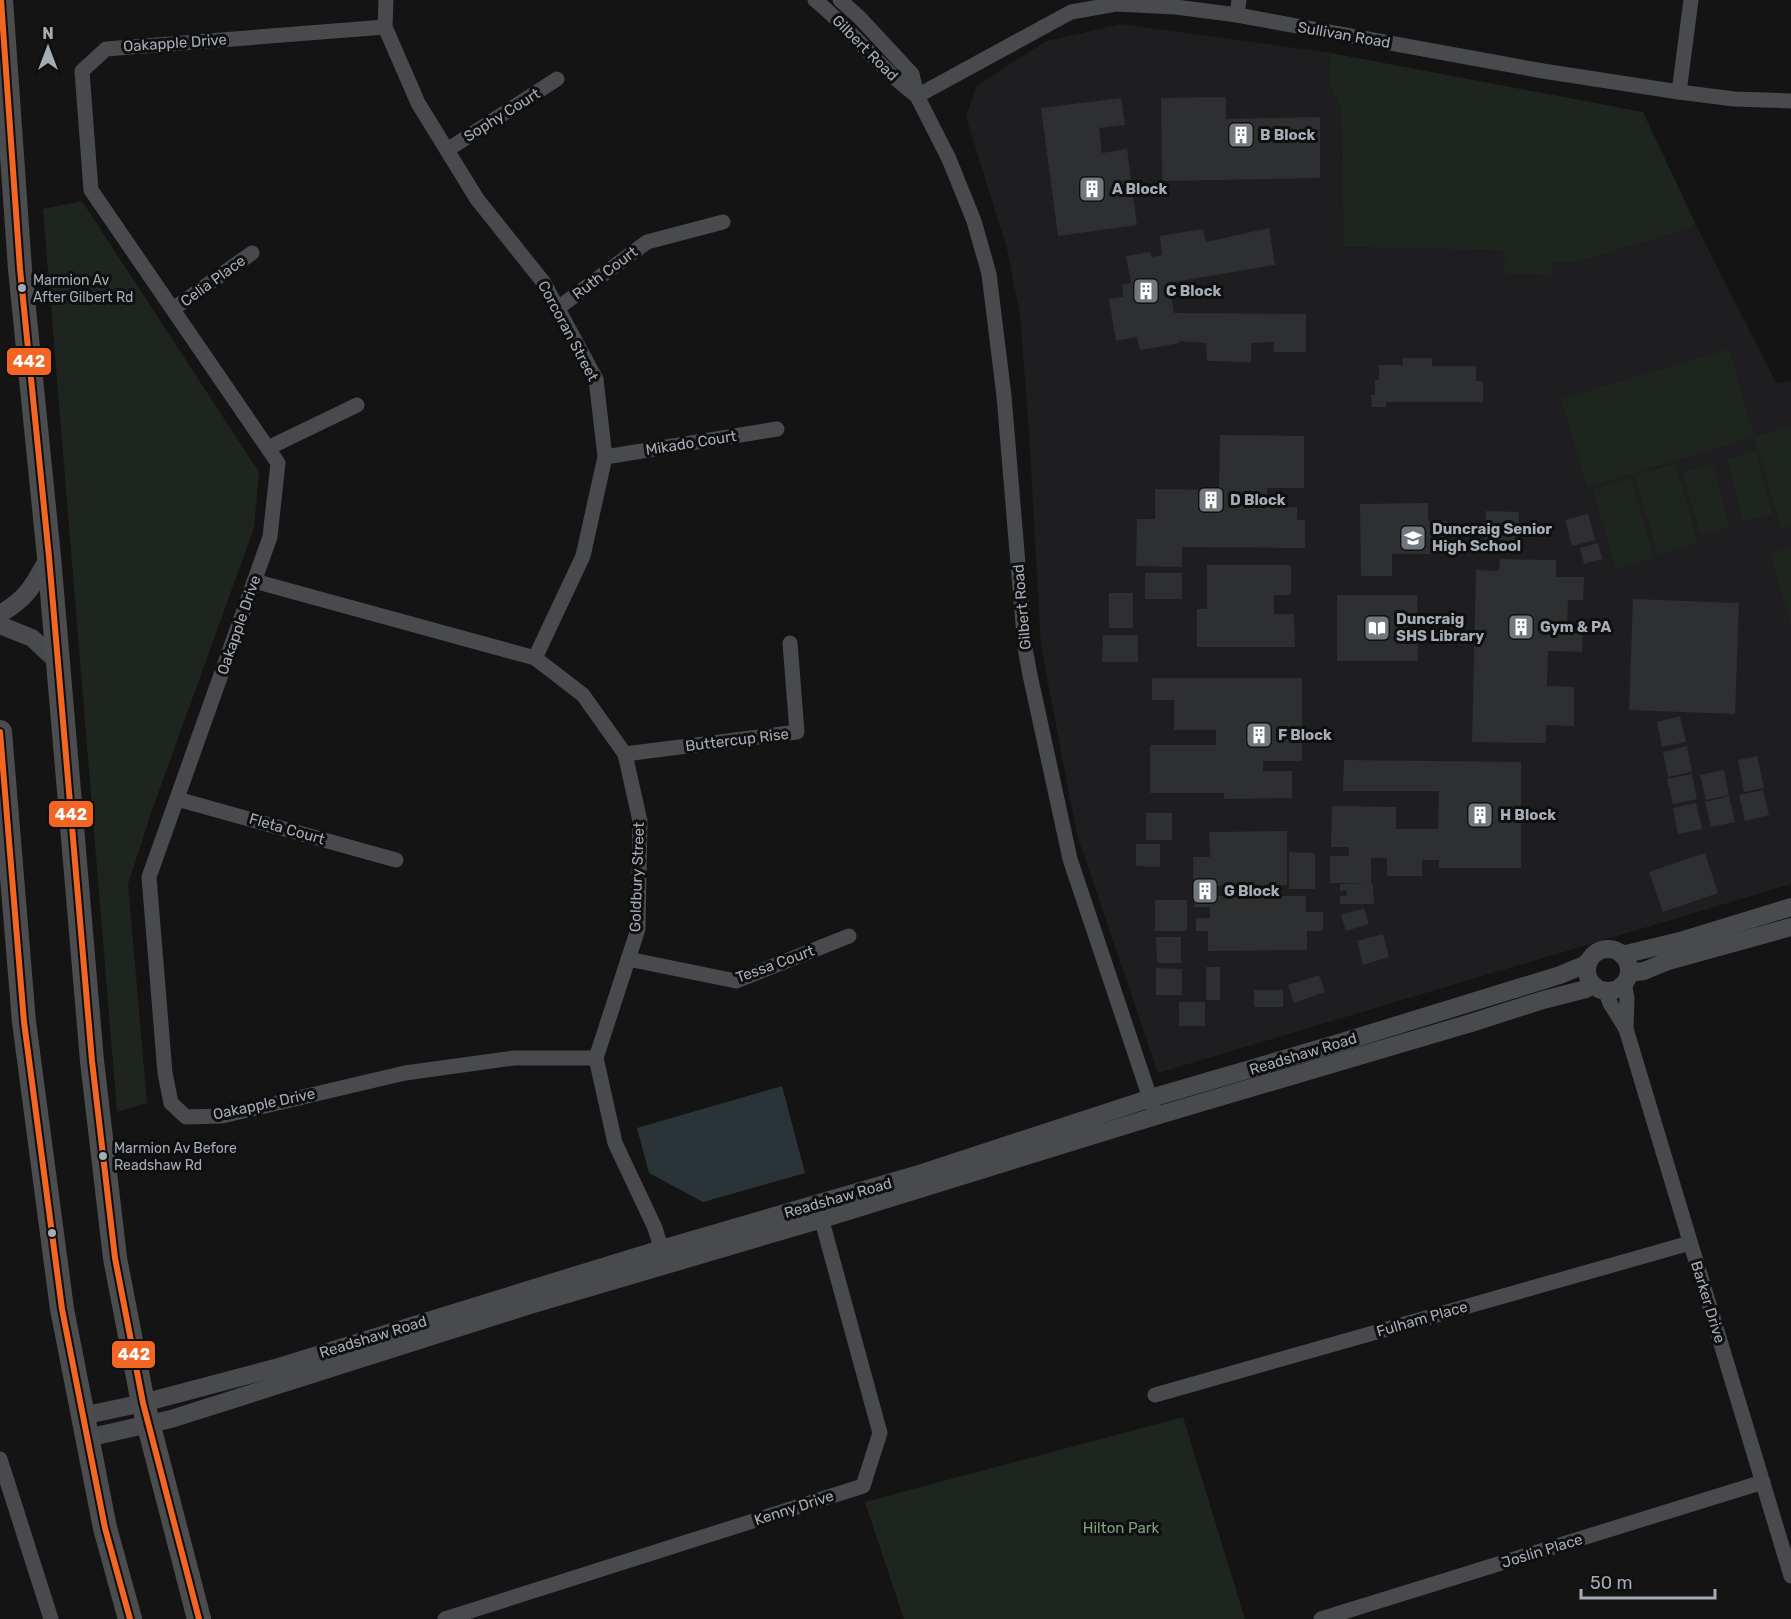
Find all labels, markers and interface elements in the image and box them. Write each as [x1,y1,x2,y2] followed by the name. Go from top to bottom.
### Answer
[828,11,902,85] street label: Gilbert Road
[18,18,78,78] north arrow
[1296,18,1392,52] street label: Sullivan Road
[42,24,54,43] text: N
[122,30,228,56] street label: Oakapple Drive
[461,84,544,146] street label: Sophy Court
[1226,120,1256,150] building icon: B Block
[1260,126,1316,144] place label: B Block
[1077,174,1107,204] building icon: A Block
[1112,180,1167,198] place label: A Block
[569,243,641,303] street label: Ruth Court
[177,251,249,311] street label: Celia Place
[33,272,133,306] place label: Marmion Av After Gilbert Rd
[1131,276,1161,306] building icon: C Block
[534,278,602,384] street label: Corcoran Street
[16,282,28,294] marker: Marmion Av After Gilbert Rd
[1166,282,1222,300] place label: C Block
[6,347,52,376] line badge: 442
[13,352,45,371] text: 442
[644,427,738,459] street label: Mikado Court
[1196,485,1226,515] building icon: D Block
[1230,491,1286,509] place label: D Block
[1432,520,1552,555] place label: Duncraig Senior High School
[1398,523,1428,553] school or university icon: Duncraig Senior High School
[1009,564,1035,650] street label: Gilbert Road
[214,573,264,677] street label: Oakapple Drive
[1396,610,1484,645] place label: Duncraig SHS Library
[1506,612,1536,642] building icon: Gym & PA
[1362,613,1392,643] library icon: Duncraig SHS Library
[1540,618,1611,636] place label: Gym & PA
[1244,720,1274,750] building icon: F Block
[684,725,790,755] street label: Buttercup Rise
[1278,726,1332,744] place label: F Block
[48,800,94,828] line badge: 442
[1465,800,1495,830] building icon: H Block
[55,805,87,824] text: 442
[1500,806,1556,824] place label: H Block
[247,810,327,848] street label: Fleta Court
[626,822,648,932] street label: Goldbury Street
[1190,876,1220,906] building icon: G Block
[1224,882,1280,900] place label: G Block
[733,941,817,986] street label: Tessa Court
[1247,1029,1359,1079] street label: Readshaw Road
[211,1084,317,1124] street label: Oakapple Drive
[114,1140,237,1174] place label: Marmion Av Before Readshaw Rd
[97,1150,109,1162] marker: Marmion Av Before Readshaw Rd
[782,1174,894,1222] street label: Readshaw Road
[46,1227,58,1239] unlabelled marker
[1687,1259,1729,1345] street label: Barker Drive
[1374,1297,1470,1341] street label: Fulham Place
[317,1312,429,1362] street label: Readshaw Road
[111,1340,156,1369] line badge: 442
[118,1345,150,1364] text: 442
[752,1487,836,1529] street label: Kenny Drive
[1083,1519,1159,1537] park label: Hilton Park
[1499,1530,1585,1572] street label: Joslin Place
[1581,1562,1714,1600] scale bar
[1590,1572,1633,1594] text: 50 m

